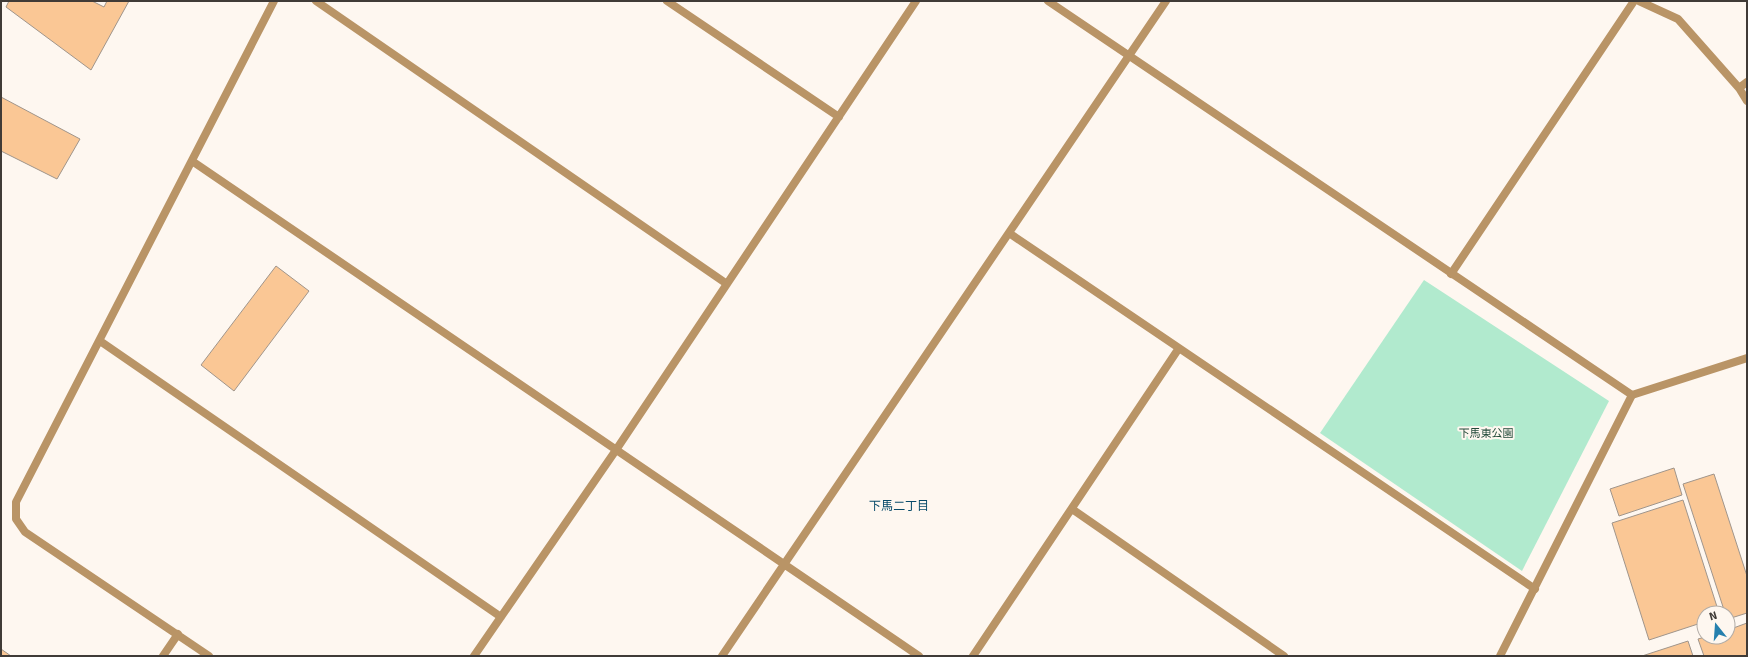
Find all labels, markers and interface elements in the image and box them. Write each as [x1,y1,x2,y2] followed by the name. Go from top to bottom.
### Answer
[1459,427,1514,440] park label: 下馬東公園
[869,499,929,514] district label: 下馬二丁目
[1696,605,1736,645] north arrow
[1708,609,1719,623] text: N

